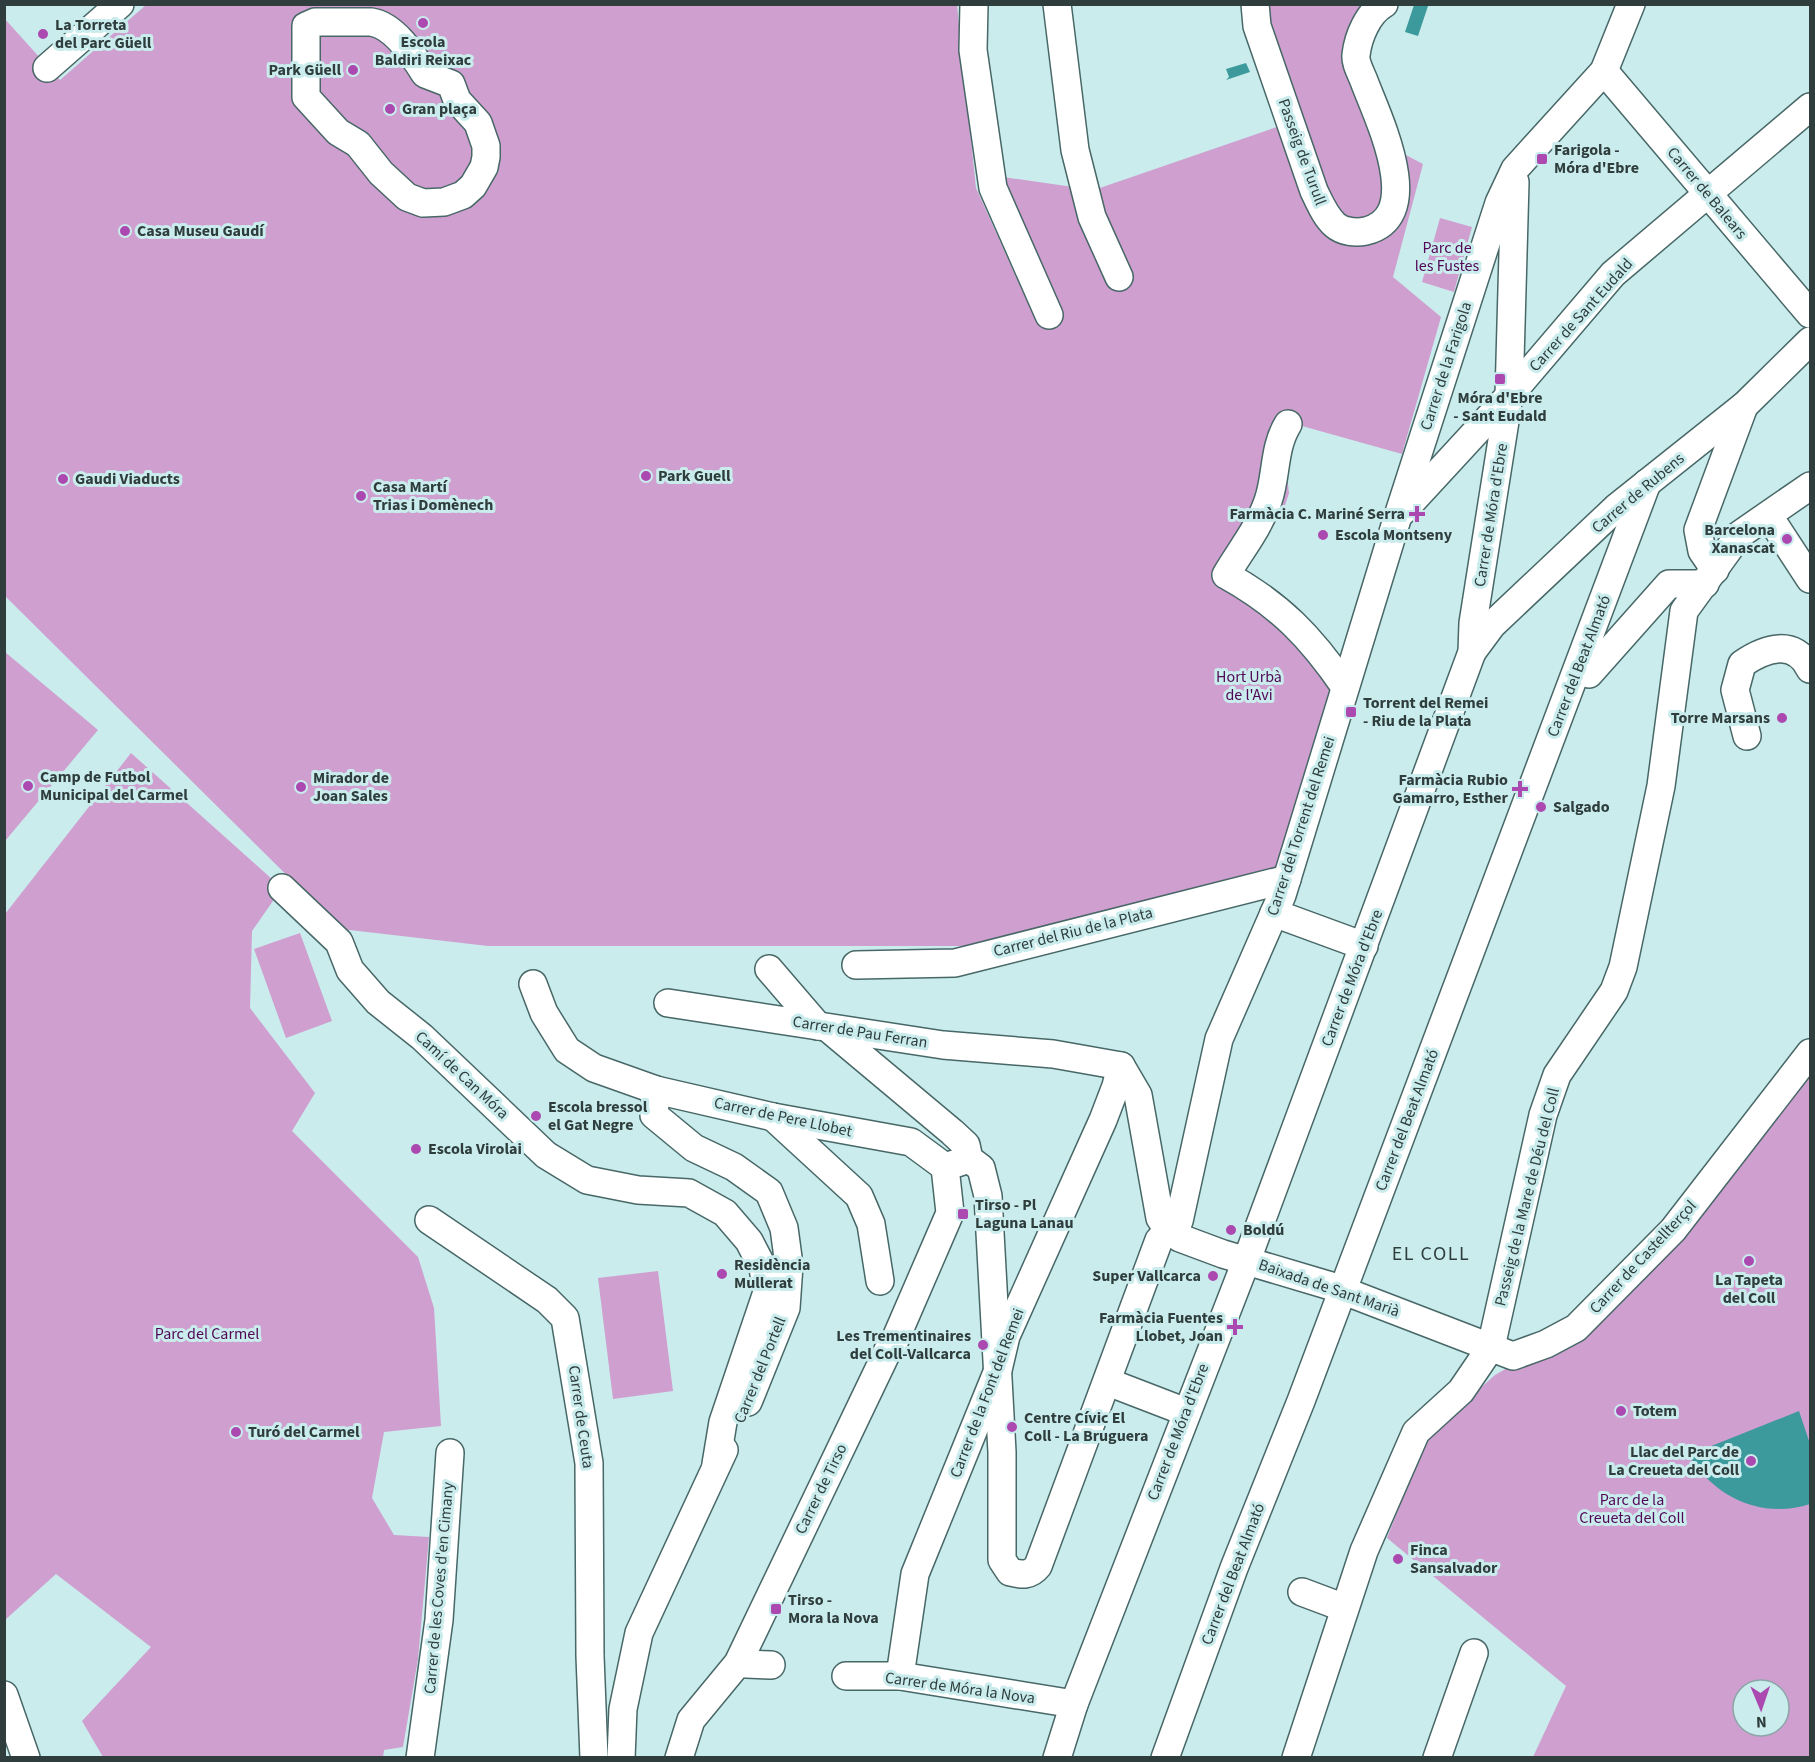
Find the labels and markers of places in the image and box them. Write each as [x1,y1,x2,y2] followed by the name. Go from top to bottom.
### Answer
[55,14,152,54] place label: La Torreta del Parc Güell
[416,16,430,30] marker: Escola Baldiri Reixac
[36,27,50,41] marker: La Torreta del Parc Güell
[375,31,472,71] place label: Escola Baldiri Reixac
[268,59,341,81] place label: Park Güell
[346,63,360,77] marker: Park Güell
[402,98,477,120] place label: Gran plaça
[383,102,397,116] marker: Gran plaça
[1554,139,1639,179] place label: Farigola - Móra d'Ebre
[1535,152,1549,166] marker: Farigola - Móra d'Ebre
[137,220,265,242] place label: Casa Museu Gaudí
[118,224,132,238] marker: Casa Museu Gaudí
[1493,372,1507,386] marker: Móra d'Ebre - Sant Eudald
[1453,387,1547,427] place label: Móra d'Ebre - Sant Eudald
[658,465,731,487] place label: Park Guell
[75,468,180,490] place label: Gaudi Viaducts
[639,469,653,483] marker: Park Guell
[56,472,70,486] marker: Gaudi Viaducts
[373,476,493,516] place label: Casa Martí Trias i Domènech
[354,489,368,503] marker: Casa Martí Trias i Domènech
[1229,503,1405,525] place label: Farmàcia C. Mariné Serra
[1410,507,1424,521] marker: Farmàcia C. Mariné Serra
[1704,519,1775,559] place label: Barcelona Xanascat
[1335,524,1453,546] place label: Escola Montseny
[1316,528,1330,542] marker: Escola Montseny
[1780,532,1794,546] marker: Barcelona Xanascat
[1363,692,1489,732] place label: Torrent del Remei - Riu de la Plata
[1344,705,1358,719] marker: Torrent del Remei - Riu de la Plata
[1671,707,1770,729] place label: Torre Marsans
[1775,711,1789,725] marker: Torre Marsans
[40,766,188,806] place label: Camp de Futbol Municipal del Carmel
[313,767,389,807] place label: Mirador de Joan Sales
[1392,769,1509,809] place label: Farmàcia Rubio Gamarro, Esther
[21,779,35,793] marker: Camp de Futbol Municipal del Carmel
[294,780,308,794] marker: Mirador de Joan Sales
[1513,782,1527,796] marker: Farmàcia Rubio Gamarro, Esther
[1553,796,1610,818] place label: Salgado
[1534,800,1548,814] marker: Salgado
[548,1096,648,1136] place label: Escola bressol el Gat Negre
[529,1109,543,1123] marker: Escola bressol el Gat Negre
[428,1138,522,1160] place label: Escola Virolai
[409,1142,423,1156] marker: Escola Virolai
[975,1194,1074,1234] place label: Tirso - Pl Laguna Lanau
[956,1207,970,1221] marker: Tirso - Pl Laguna Lanau
[1243,1219,1284,1241] place label: Boldú
[1224,1223,1238,1237] marker: Boldú
[734,1254,810,1294] place label: Residència Mullerat
[1742,1254,1756,1268] marker: La Tapeta del Coll
[1092,1265,1201,1287] place label: Super Vallcarca
[715,1267,729,1281] marker: Residència Mullerat
[1206,1269,1220,1283] marker: Super Vallcarca
[1715,1269,1783,1309] place label: La Tapeta del Coll
[1099,1307,1223,1347] place label: Farmàcia Fuentes Llobet, Joan
[1228,1320,1242,1334] marker: Farmàcia Fuentes Llobet, Joan
[836,1325,971,1365] place label: Les Trementinaires del Coll-Vallcarca
[976,1338,990,1352] marker: Les Trementinaires del Coll-Vallcarca
[1633,1400,1677,1422] place label: Totem
[1614,1404,1628,1418] marker: Totem
[1024,1407,1148,1447] place label: Centre Cívic El Coll - La Bruguera
[1005,1420,1019,1434] marker: Centre Cívic El Coll - La Bruguera
[248,1421,360,1443] place label: Turó del Carmel
[229,1425,243,1439] marker: Turó del Carmel
[1608,1441,1739,1481] place label: Llac del Parc de La Creueta del Coll
[1744,1454,1758,1468] marker: Llac del Parc de La Creueta del Coll
[1410,1539,1498,1579] place label: Finca Sansalvador
[1391,1552,1405,1566] marker: Finca Sansalvador
[788,1589,879,1629] place label: Tirso - Mora la Nova
[769,1602,783,1616] marker: Tirso - Mora la Nova

